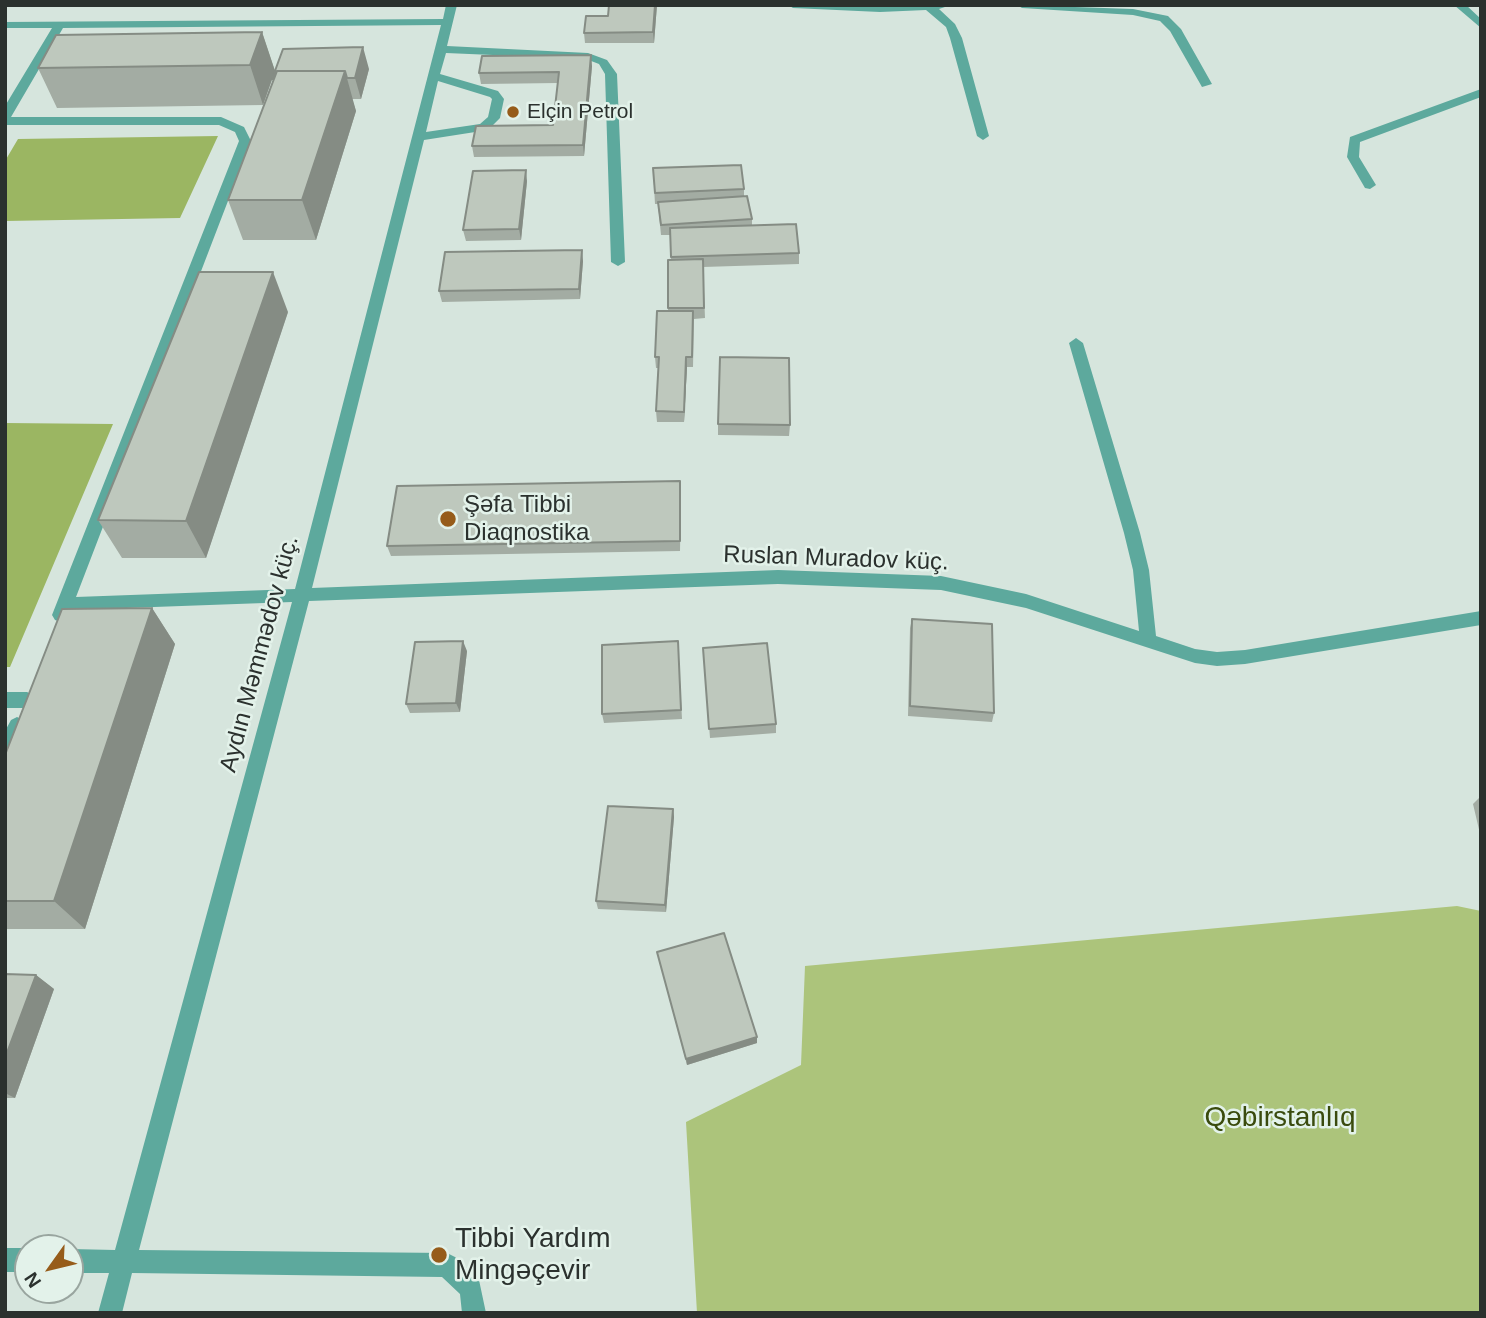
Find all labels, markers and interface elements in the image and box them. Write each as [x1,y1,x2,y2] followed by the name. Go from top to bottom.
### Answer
[527,99,633,125] place label: Elçin Petrol
[505,104,521,120] marker: Elçin Petrol
[464,491,589,547] place label: Şəfa Tibbi Diaqnostika
[438,509,458,529] marker: Şəfa Tibbi Diaqnostika
[215,533,305,775] street label: Aydın Məmmədov küç.
[723,541,949,577] street label: Ruslan Muradov küç.
[1205,1101,1355,1135] park label: Qəbirstanlıq
[455,1222,611,1288] place label: Tibbi Yardım Mingəçevir
[14,1234,84,1304] north arrow
[429,1245,449,1265] marker: Tibbi Yardım Mingəçevir
[20,1268,45,1291] text: N

